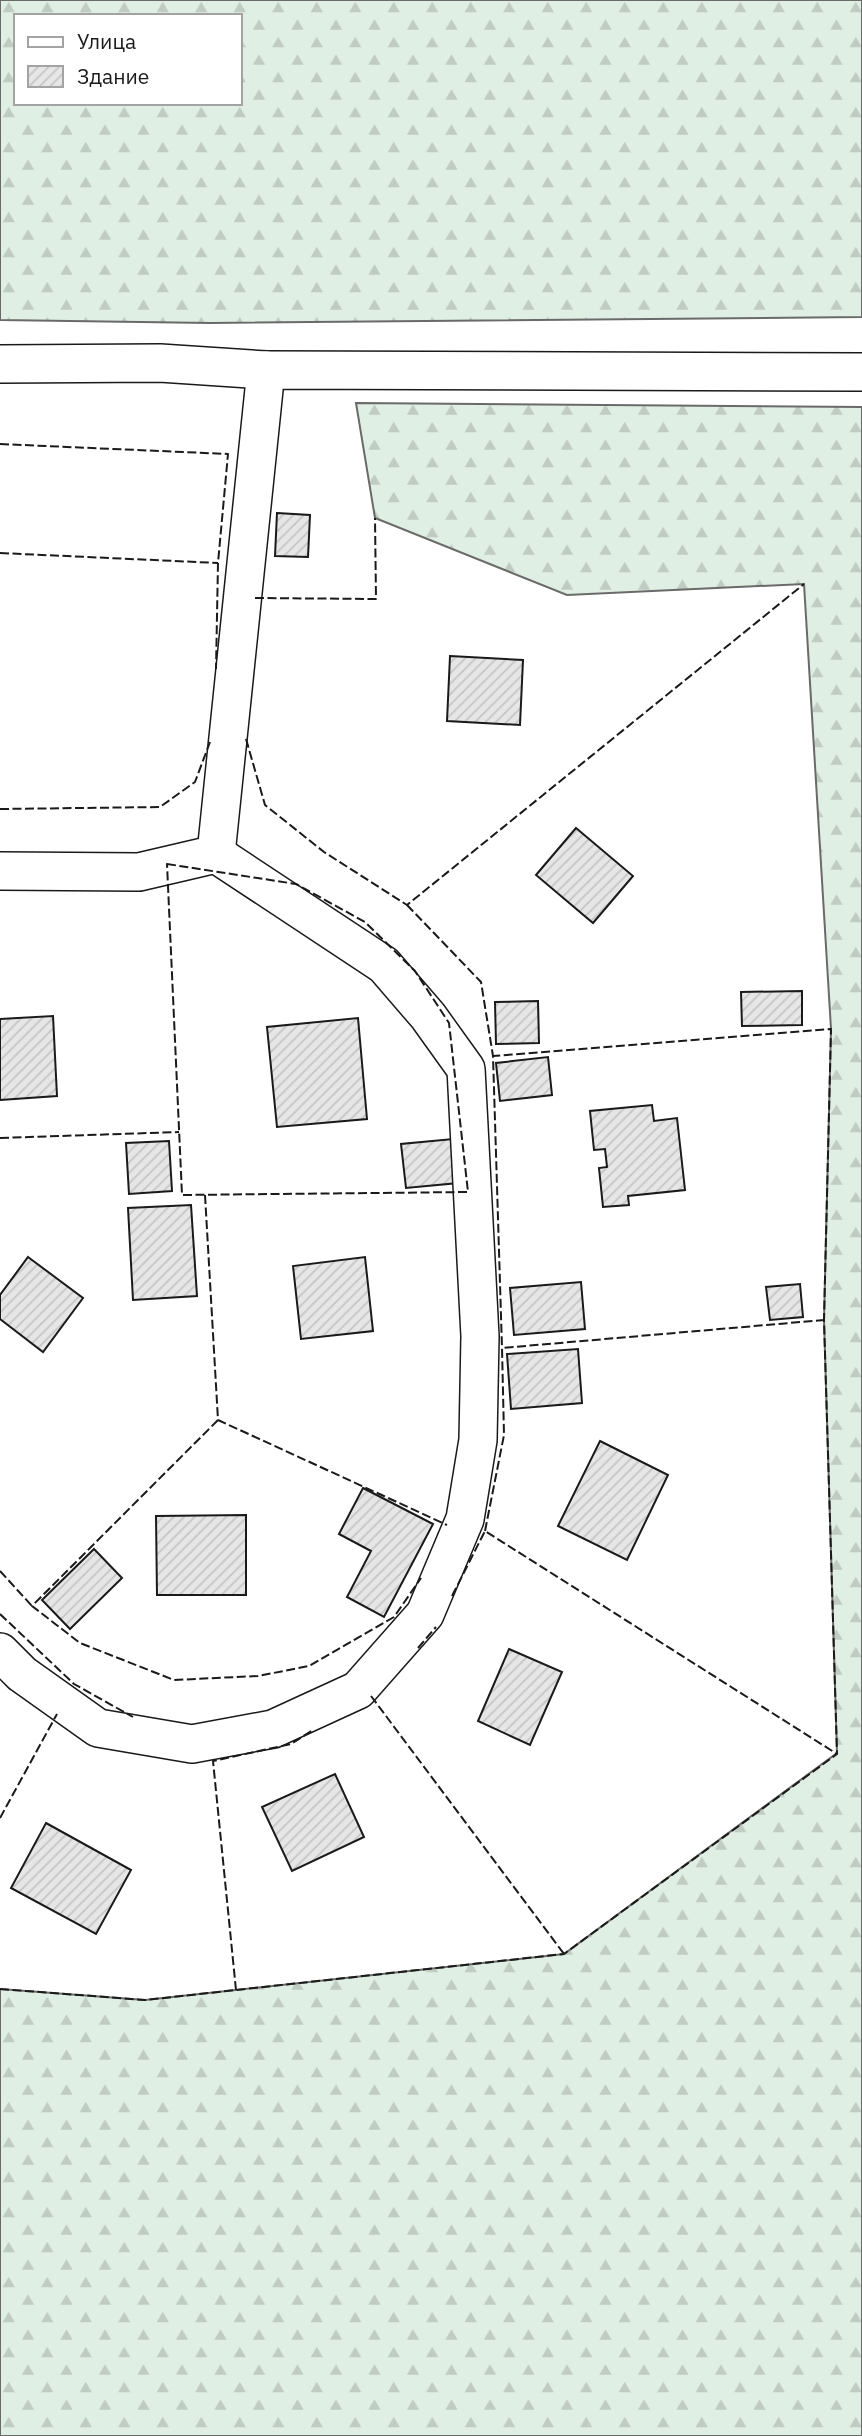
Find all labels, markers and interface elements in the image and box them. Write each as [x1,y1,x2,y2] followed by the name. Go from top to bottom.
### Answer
[14,14,242,105] legend
[77,27,136,55] text: Улица
[77,62,149,90] text: Здание

